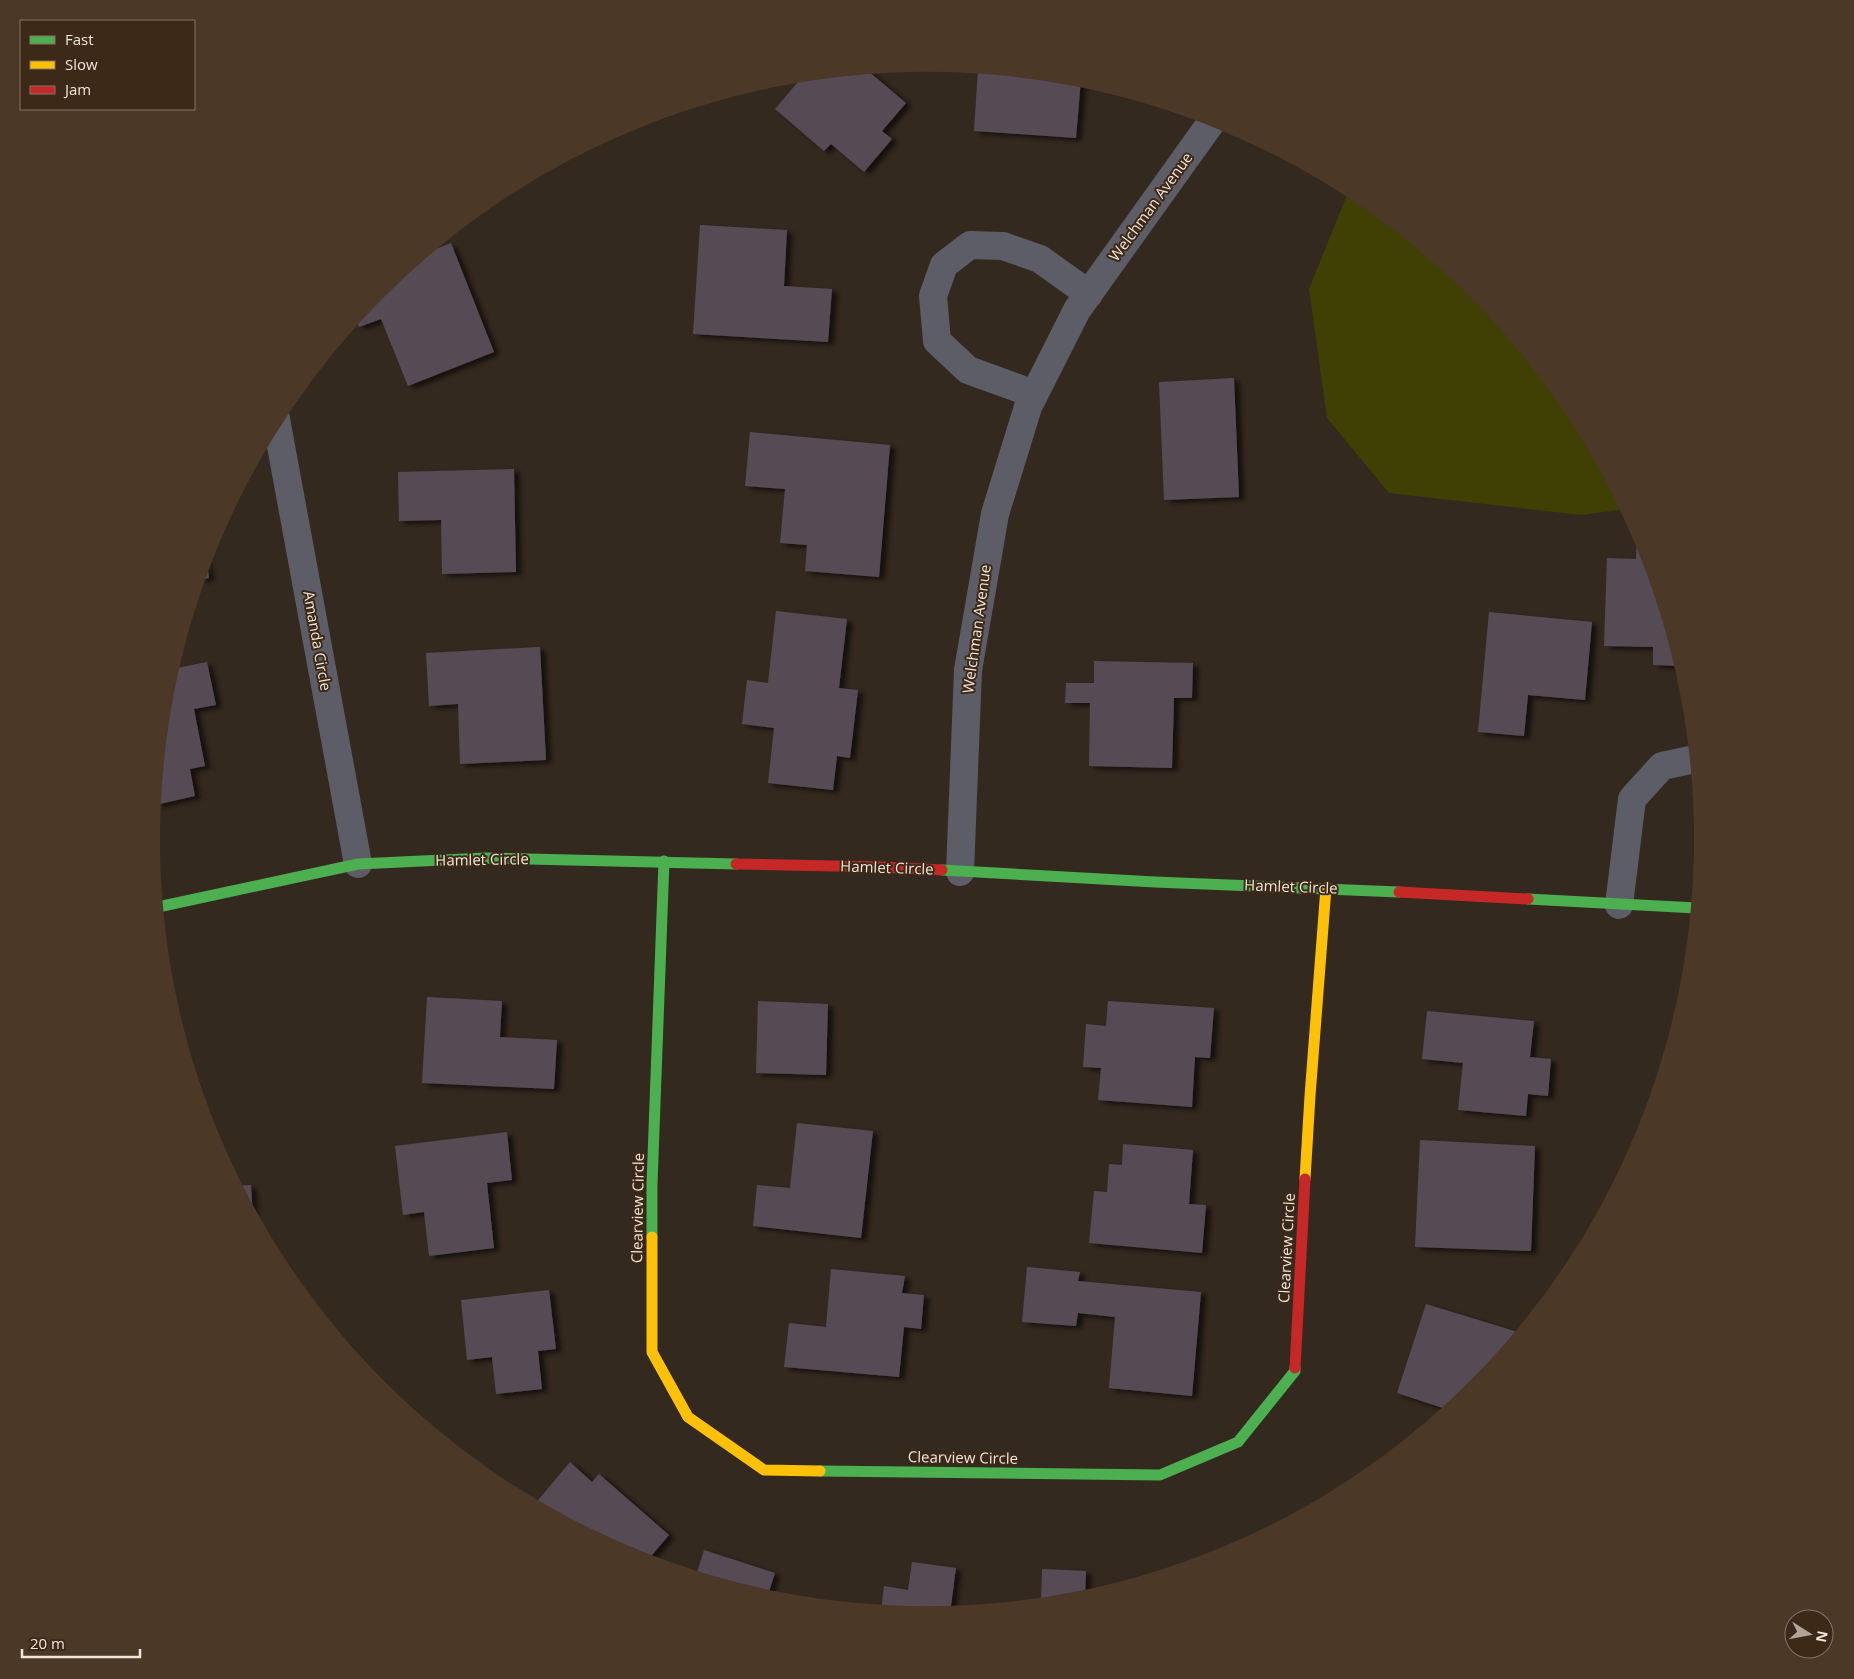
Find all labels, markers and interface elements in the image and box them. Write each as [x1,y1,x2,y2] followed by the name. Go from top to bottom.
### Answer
[20,20,195,110] legend
[65,29,94,49] text: Fast
[65,54,98,74] text: Slow
[63,79,91,99] text: Jam
[1104,148,1196,265] street label: Welchman Avenue
[957,563,995,695] street label: Welchman Avenue
[299,589,337,692] street label: Amanda Circle
[435,848,529,870] street label: Hamlet Circle
[840,855,934,879] street label: Hamlet Circle
[1244,874,1338,898] street label: Hamlet Circle
[626,1153,648,1263] street label: Clearview Circle
[1273,1192,1299,1303] street label: Clearview Circle
[908,1446,1018,1468] street label: Clearview Circle
[1784,1609,1834,1659] north arrow
[22,1626,140,1658] scale bar
[1812,1629,1833,1644] text: N
[30,1633,65,1653] text: 20 m

